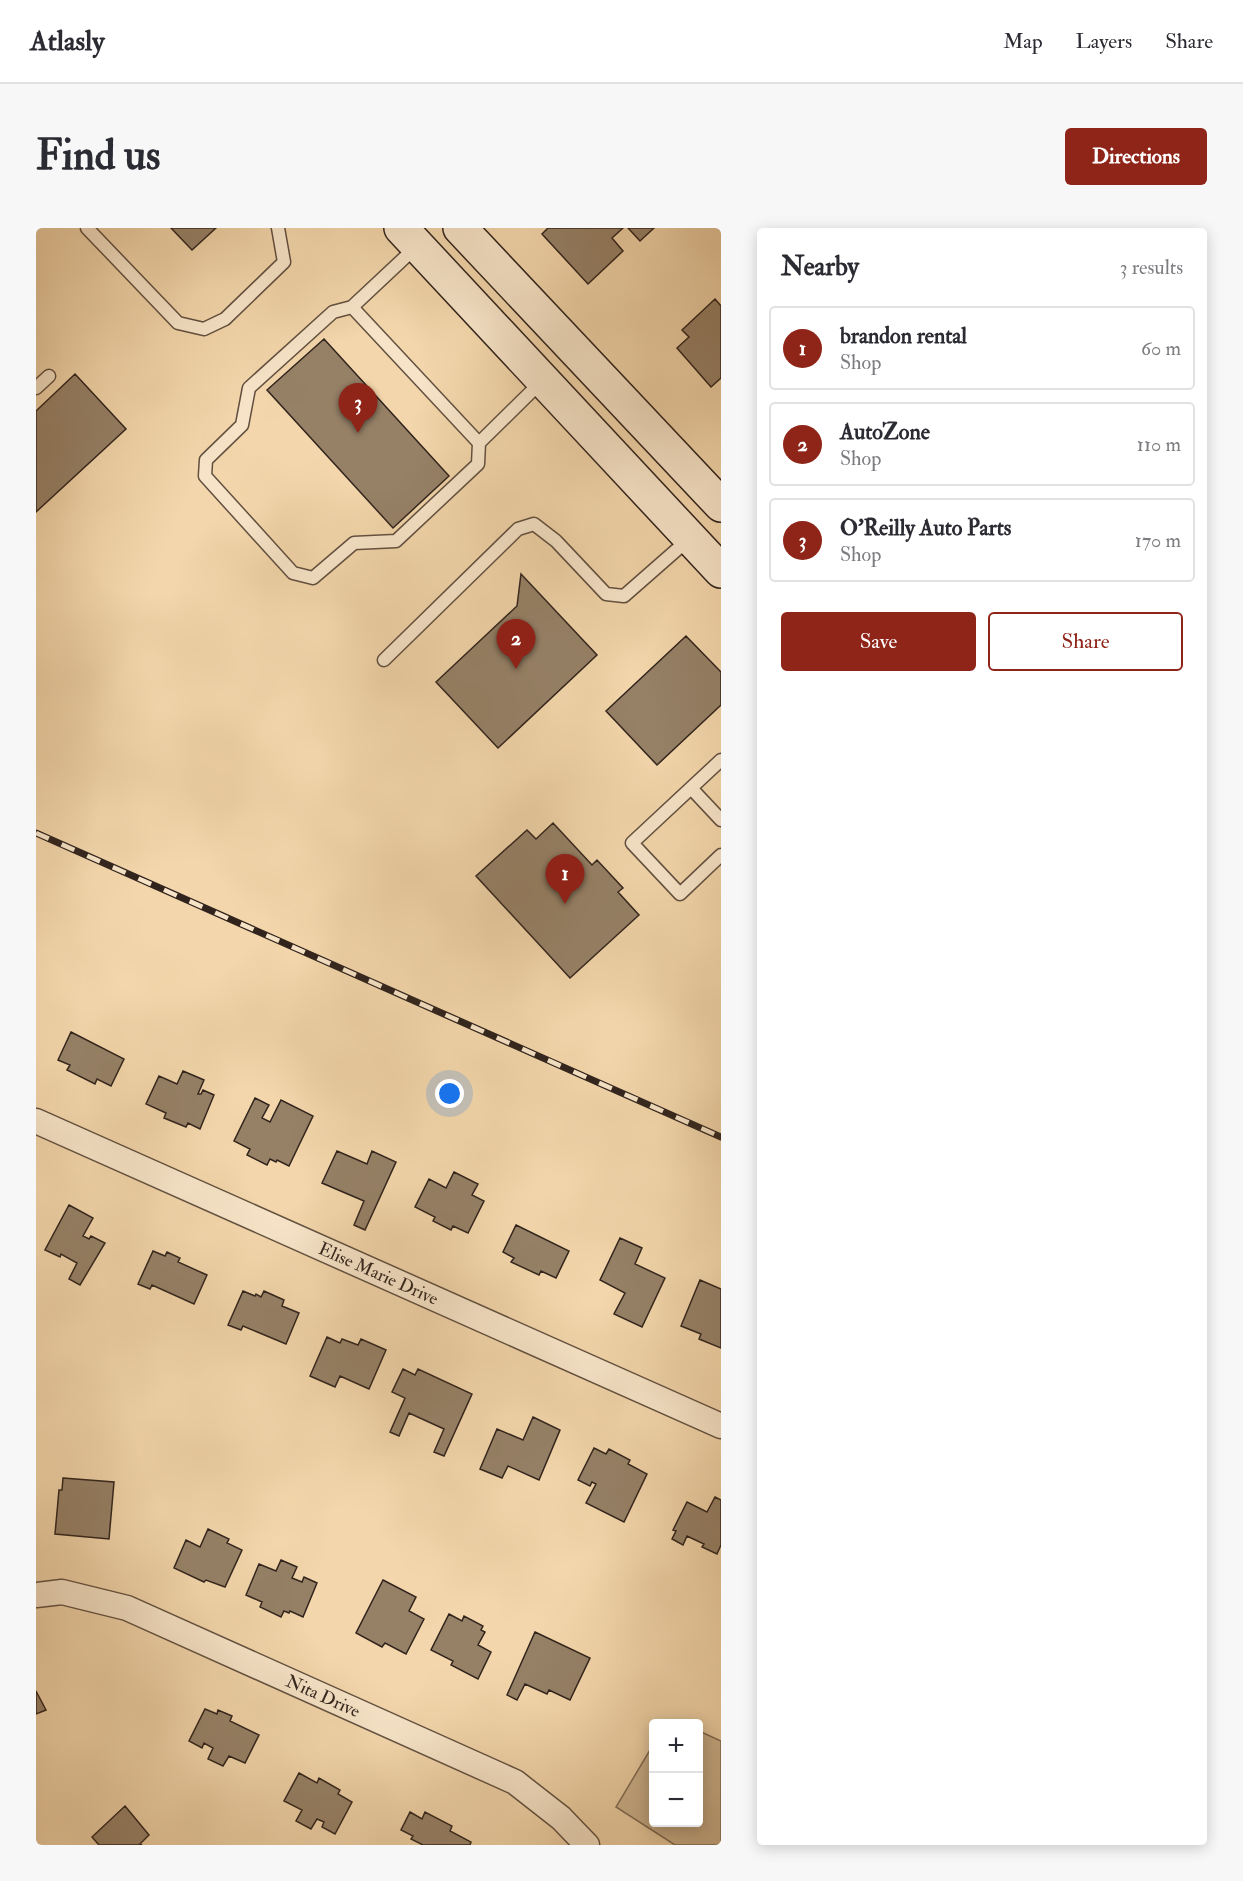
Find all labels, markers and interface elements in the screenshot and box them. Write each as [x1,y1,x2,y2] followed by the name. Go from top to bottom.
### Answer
[30,24,104,59] text: Atlasly
[1003,28,1043,55] text: Map
[1076,28,1132,55] text: Layers
[1165,28,1213,55] text: Share
[1065,128,1207,185] button: Directions
[36,130,160,182] text: Find us
[781,251,859,283] text: Nearby
[1120,255,1183,280] text: 3 results
[840,322,967,350] text: brandon rental
[799,336,806,361] text: 1
[1141,336,1181,361] text: 60 m
[840,350,881,375] text: Shop
[338,384,378,433] pin: 3
[840,418,930,446] text: AutoZone
[797,432,808,457] text: 2
[1137,432,1181,457] text: 110 m
[840,446,881,471] text: Shop
[840,514,1011,542] text: O'Reilly Auto Parts
[799,528,806,553] text: 3
[1135,528,1181,553] text: 170 m
[840,542,881,567] text: Shop
[781,612,976,671] button: Save
[988,612,1183,671] button: Share
[496,620,536,669] pin: 2
[546,854,584,904] pin: 1
[435,1079,464,1108] your location
[315,1237,442,1311] street label: Elise Marie Drive
[282,1670,364,1723] street label: Nita Drive
[649,1719,703,1827] map controls
[649,1719,703,1773] button: +
[649,1773,703,1827] button: −

